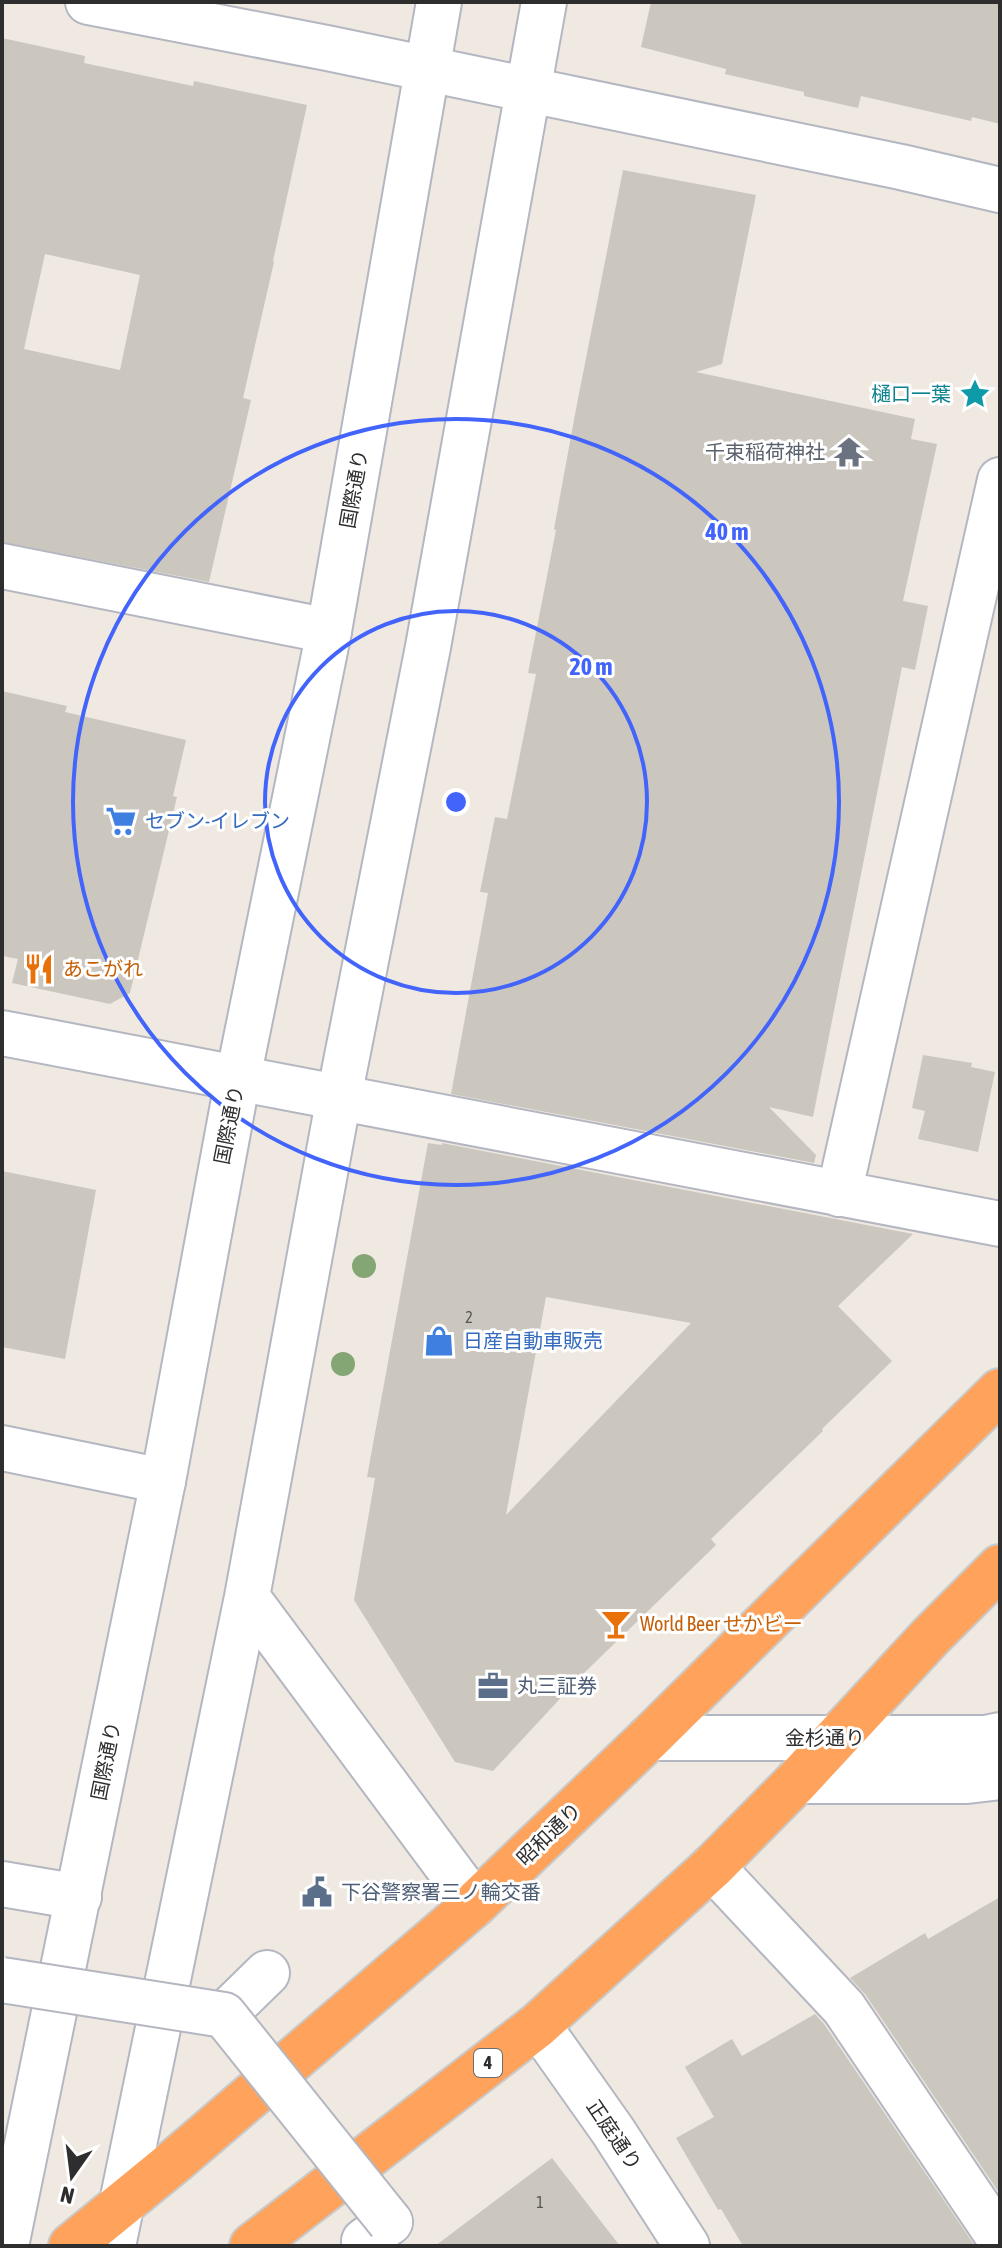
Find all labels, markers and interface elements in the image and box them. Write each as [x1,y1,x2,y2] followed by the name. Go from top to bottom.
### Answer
[958,377,992,411] place icon: 樋口一葉
[871,382,951,405] place label: 樋口一葉
[832,435,866,469] temple icon: 千束稲荷神社
[705,440,825,463] place label: 千束稲荷神社
[335,448,372,530] street label: 国際通り
[704,518,749,545] text: 40 m
[569,653,613,680] text: 20 m
[442,788,470,816] centre of rings
[104,804,138,838] supermarket icon: セブン-イレブン
[145,809,290,832] place label: セブン-イレブン
[22,952,56,986] restaurant icon: あこがれ
[63,957,143,980] place label: あこがれ
[210,1083,247,1166] street label: 国際通り
[465,1308,473,1326] house number: 2
[422,1324,456,1358] shop icon: 日産自動車販売
[463,1329,603,1352] place label: 日産自動車販売
[599,1607,633,1641] bar icon: World Beer せかビー
[640,1612,803,1635] place label: World Beer せかビー
[476,1669,510,1703] office icon: 丸三証券
[517,1674,597,1697] place label: 丸三証券
[87,1719,124,1802] street label: 国際通り
[785,1726,865,1749] street label: 金杉通り
[512,1798,585,1870] street label: 昭和通り
[300,1875,334,1909] public building icon: 下谷警察署三ノ輪交番
[341,1880,541,1903] place label: 下谷警察署三ノ輪交番
[474,2049,502,2077] road number: 4
[583,2095,646,2174] street label: 正庭通り
[32,2136,112,2216] north arrow
[58,2181,77,2210] text: N
[536,2193,544,2211] house number: 1

